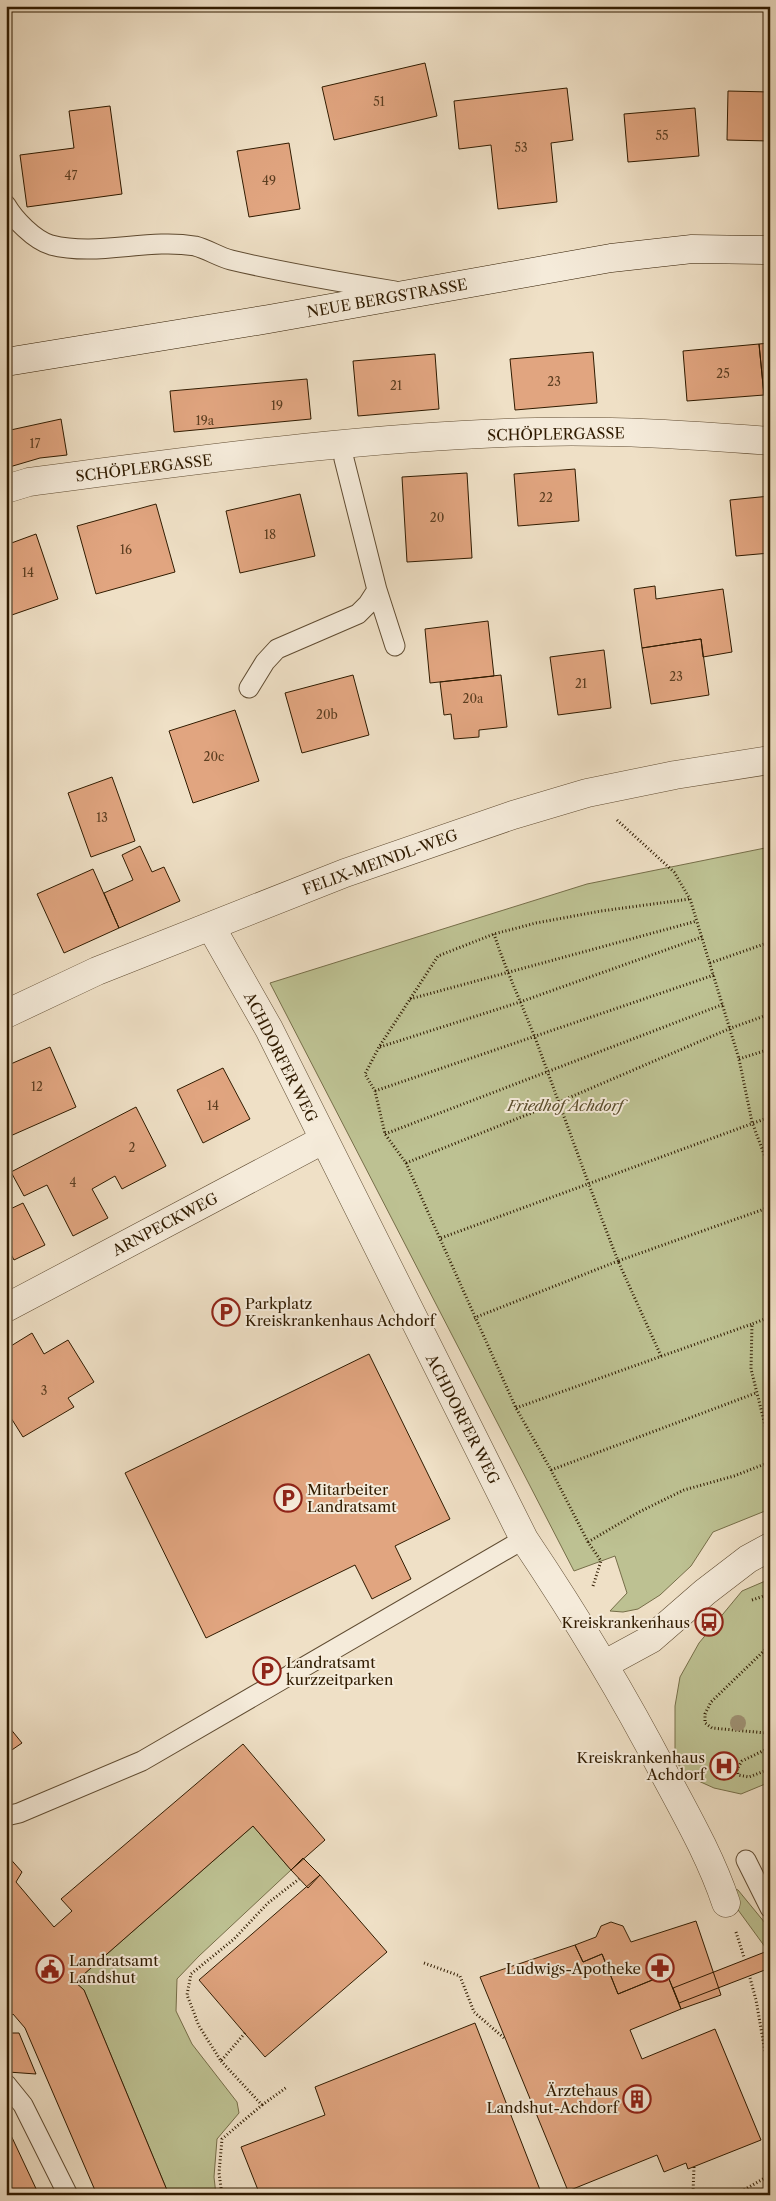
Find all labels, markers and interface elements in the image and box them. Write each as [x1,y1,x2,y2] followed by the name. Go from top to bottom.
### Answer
[373,94,385,109] house number: 51
[655,128,669,143] house number: 55
[514,140,528,155] house number: 53
[65,168,78,183] house number: 47
[262,173,276,188] house number: 49
[305,275,469,321] street label: NEUE BERGSTRASSE
[716,366,730,381] house number: 25
[547,374,561,389] house number: 23
[390,378,402,393] house number: 21
[271,398,283,413] house number: 19
[196,413,215,428] house number: 19a
[487,423,625,445] street label: SCHÖPLERGASSE
[30,436,41,451] house number: 17
[75,450,213,486] street label: SCHÖPLERGASSE
[539,490,553,505] house number: 22
[430,510,444,525] house number: 20
[264,527,276,542] house number: 18
[120,542,132,557] house number: 16
[22,565,34,580] house number: 14
[669,669,683,684] house number: 23
[575,676,587,691] house number: 21
[463,691,484,706] house number: 20a
[316,707,338,722] house number: 20b
[204,749,224,764] house number: 20c
[96,810,108,825] house number: 13
[300,825,460,899] street label: FELIX-MEINDL-WEG
[240,988,322,1125] street label: ACHDORFER WEG
[31,1079,43,1094] house number: 12
[506,1096,628,1115] park label: Friedhof Achdorf
[207,1098,219,1113] house number: 14
[129,1140,136,1155] house number: 2
[70,1175,77,1190] house number: 4
[108,1188,221,1260] street label: ARNPECKWEG
[245,1294,437,1330] place label: Parkplatz Kreiskrankenhaus Achdorf
[211,1297,241,1327] parking icon: Parkplatz Kreiskrankenhaus Achdorf
[422,1350,504,1487] street label: ACHDORFER WEG
[41,1383,47,1398] house number: 3
[307,1480,397,1516] place label: Mitarbeiter Landratsamt
[273,1483,303,1513] parking icon: Mitarbeiter Landratsamt
[694,1607,724,1637] bus stop icon: Kreiskrankenhaus
[562,1613,690,1632] place label: Kreiskrankenhaus
[286,1653,394,1689] place label: Landratsamt kurzzeitparken
[252,1656,282,1686] parking icon: Landratsamt kurzzeitparken
[577,1748,707,1784] place label: Kreiskrankenhaus Achdorf
[709,1751,739,1781] hospital icon: Kreiskrankenhaus Achdorf
[69,1951,159,1987] place label: Landratsamt Landshut
[645,1953,675,1983] pharmacy icon: Ludwigs-Apotheke
[35,1954,65,1984] public building icon: Landratsamt Landshut
[506,1959,641,1978] place label: Ludwigs-Apotheke
[487,2081,620,2117] place label: Ärztehaus Landshut-Achdorf
[622,2084,652,2114] building icon: Ärztehaus Landshut-Achdorf

